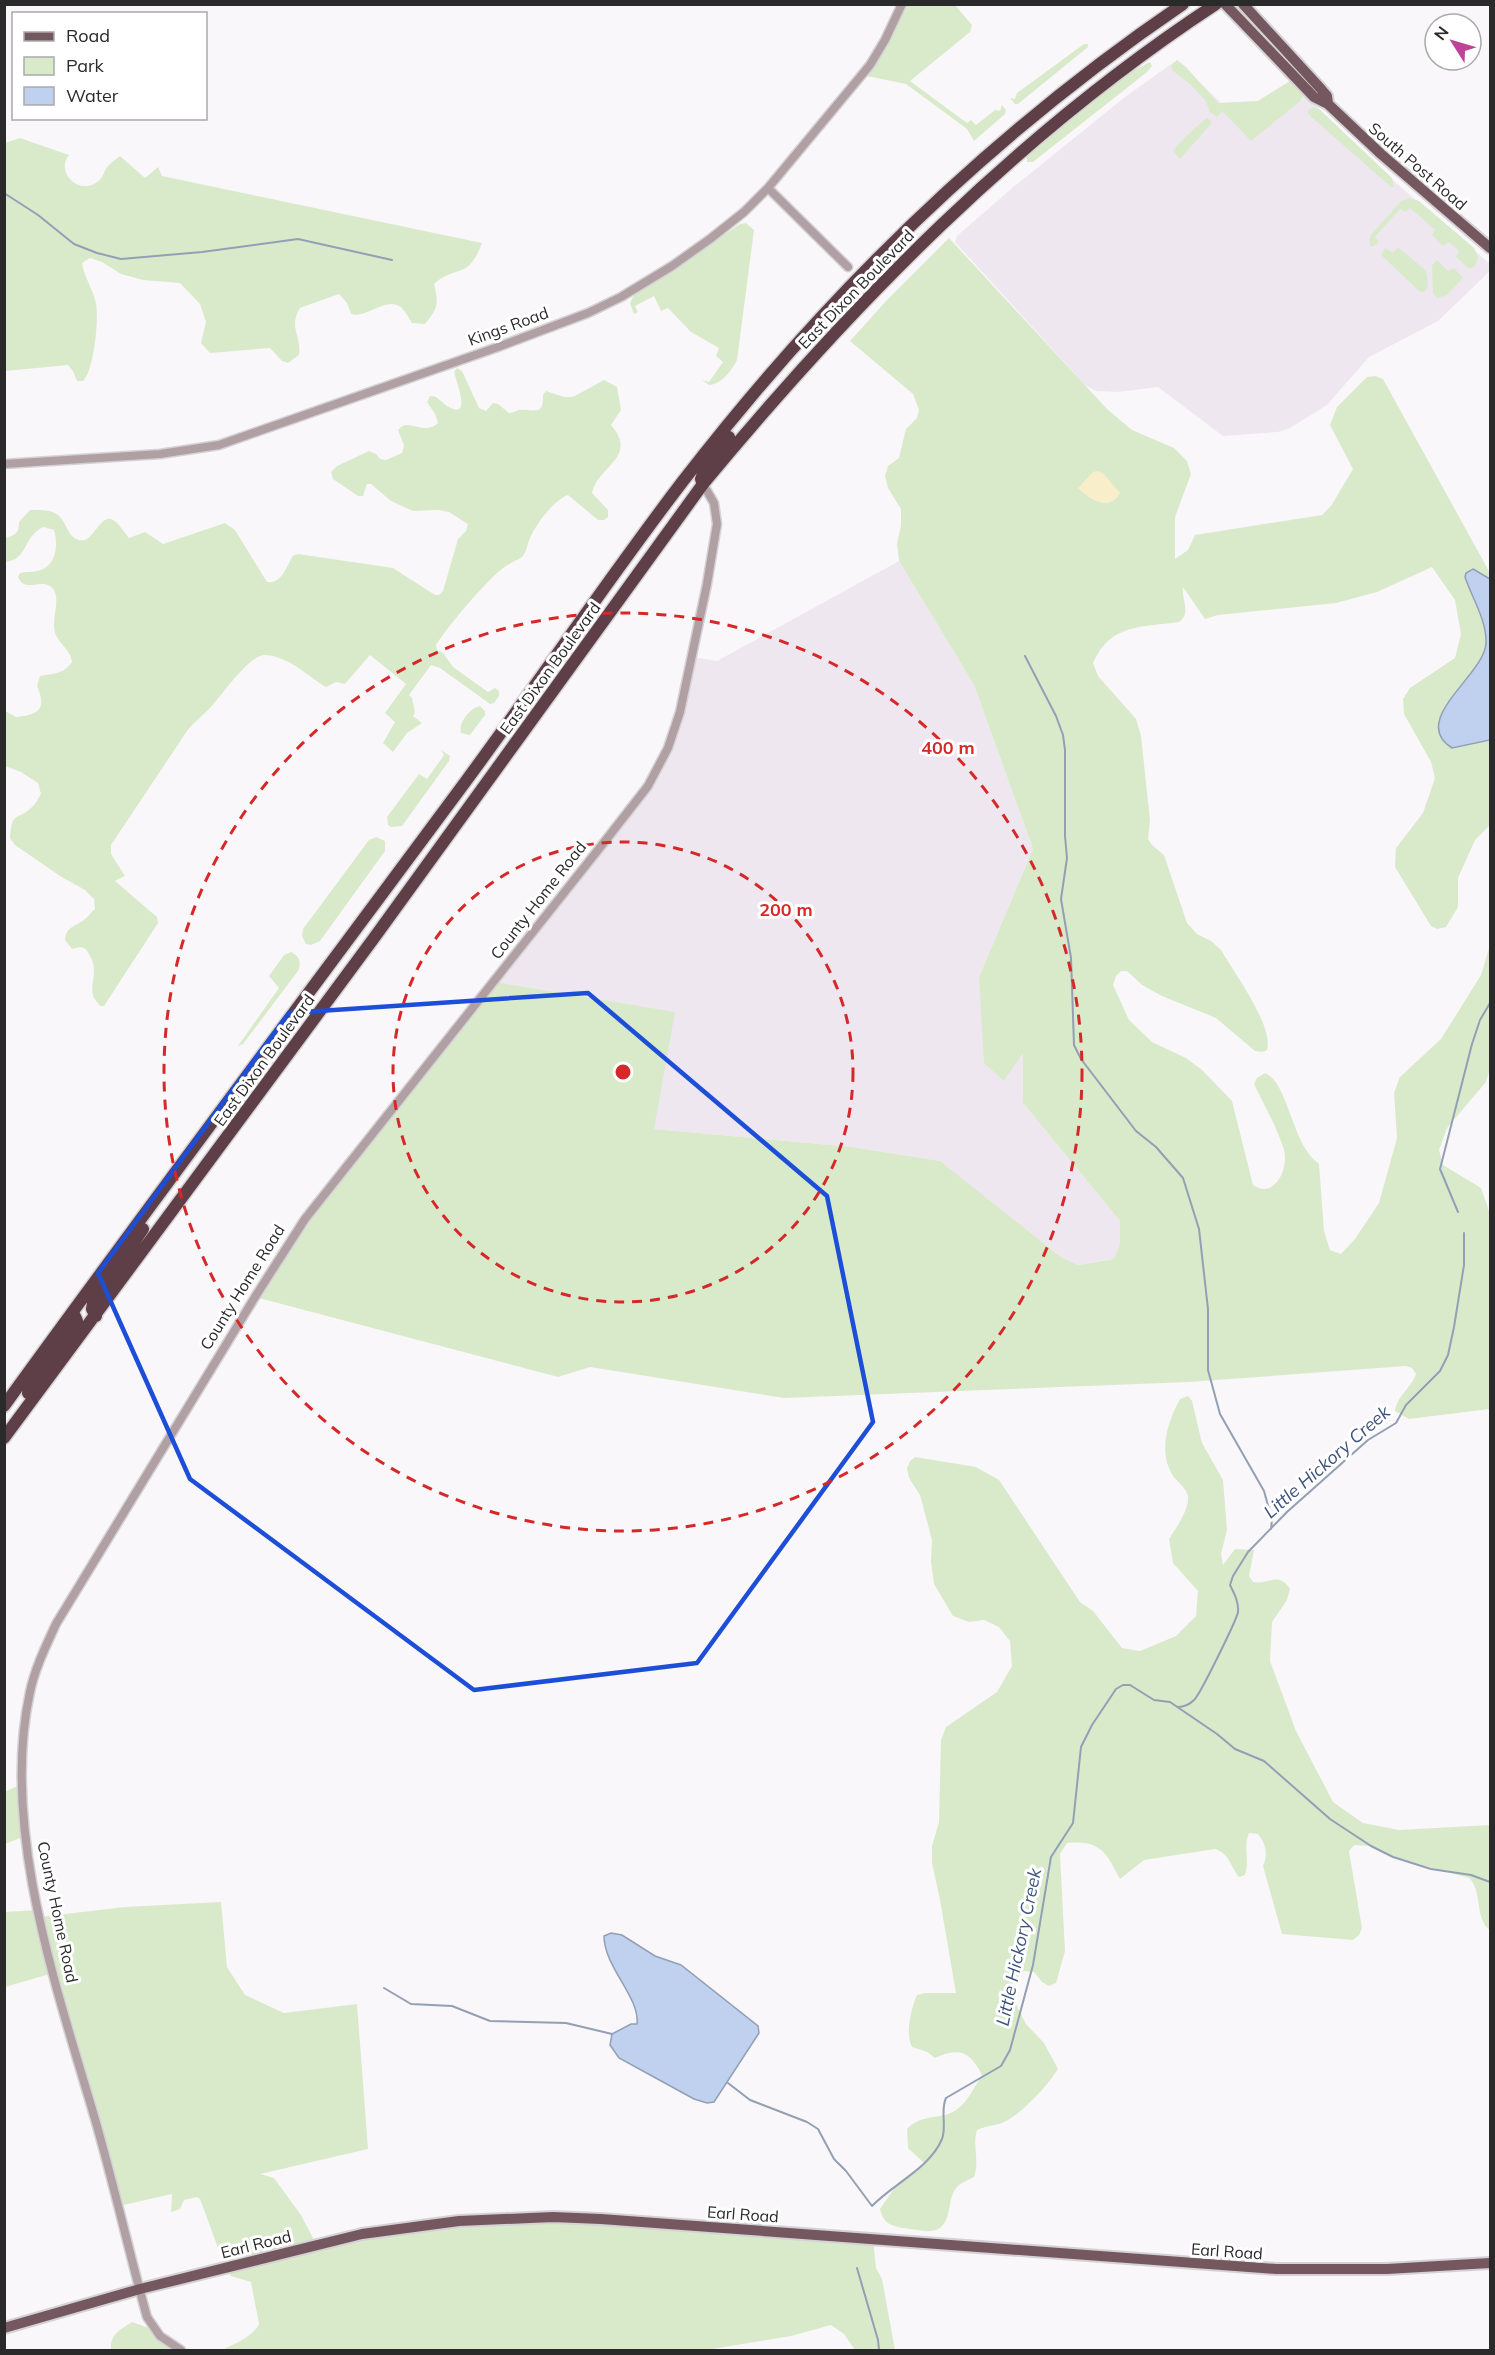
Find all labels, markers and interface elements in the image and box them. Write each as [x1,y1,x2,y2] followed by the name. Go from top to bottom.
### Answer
[12,12,207,120] legend
[1423,12,1483,72] north arrow
[1429,22,1453,44] text: N
[66,24,110,47] text: Road
[66,54,105,77] text: Park
[66,84,119,107] text: Water
[1365,118,1471,214] street label: South Post Road
[794,225,918,353] street label: East Dixon Boulevard
[465,302,551,350] street label: Kings Road
[495,598,605,738] street label: East Dixon Boulevard
[921,736,975,759] text: 400 m
[486,837,590,963] street label: County Home Road
[759,898,813,921] text: 200 m
[209,990,319,1130] street label: East Dixon Boulevard
[613,1062,633,1082] centre of rings
[195,1221,289,1353] street label: County Home Road
[1259,1400,1395,1523] water label: Little Hickory Creek
[33,1839,83,1985] street label: County Home Road
[991,1865,1047,2028] water label: Little Hickory Creek
[706,2202,780,2226] street label: Earl Road
[219,2226,293,2262] street label: Earl Road
[1190,2239,1264,2263] street label: Earl Road

